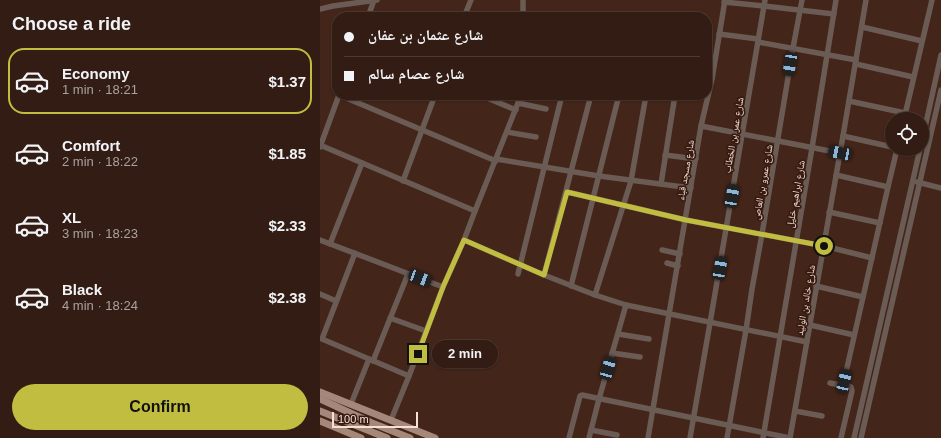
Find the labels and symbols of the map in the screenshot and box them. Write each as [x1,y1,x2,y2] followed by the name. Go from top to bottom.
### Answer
[782,51,798,77] car
[721,96,747,174] street label: شارع عمر بن الخطاب
[675,139,697,201] street label: شارع مسجد قباء
[750,143,776,221] street label: شارع عمرو بن العاص
[827,145,853,161] car
[784,159,809,229] street label: شارع ابراهيم خليل
[724,183,740,209] car
[815,237,833,255] route start
[712,255,728,281] car
[794,264,818,336] street label: شارع خالد بن الوليد
[407,268,433,288] car
[432,340,498,368] callout: 2 min
[409,345,427,363] route end
[599,355,617,381] car
[835,368,853,394] car
[332,410,418,429] scale bar

